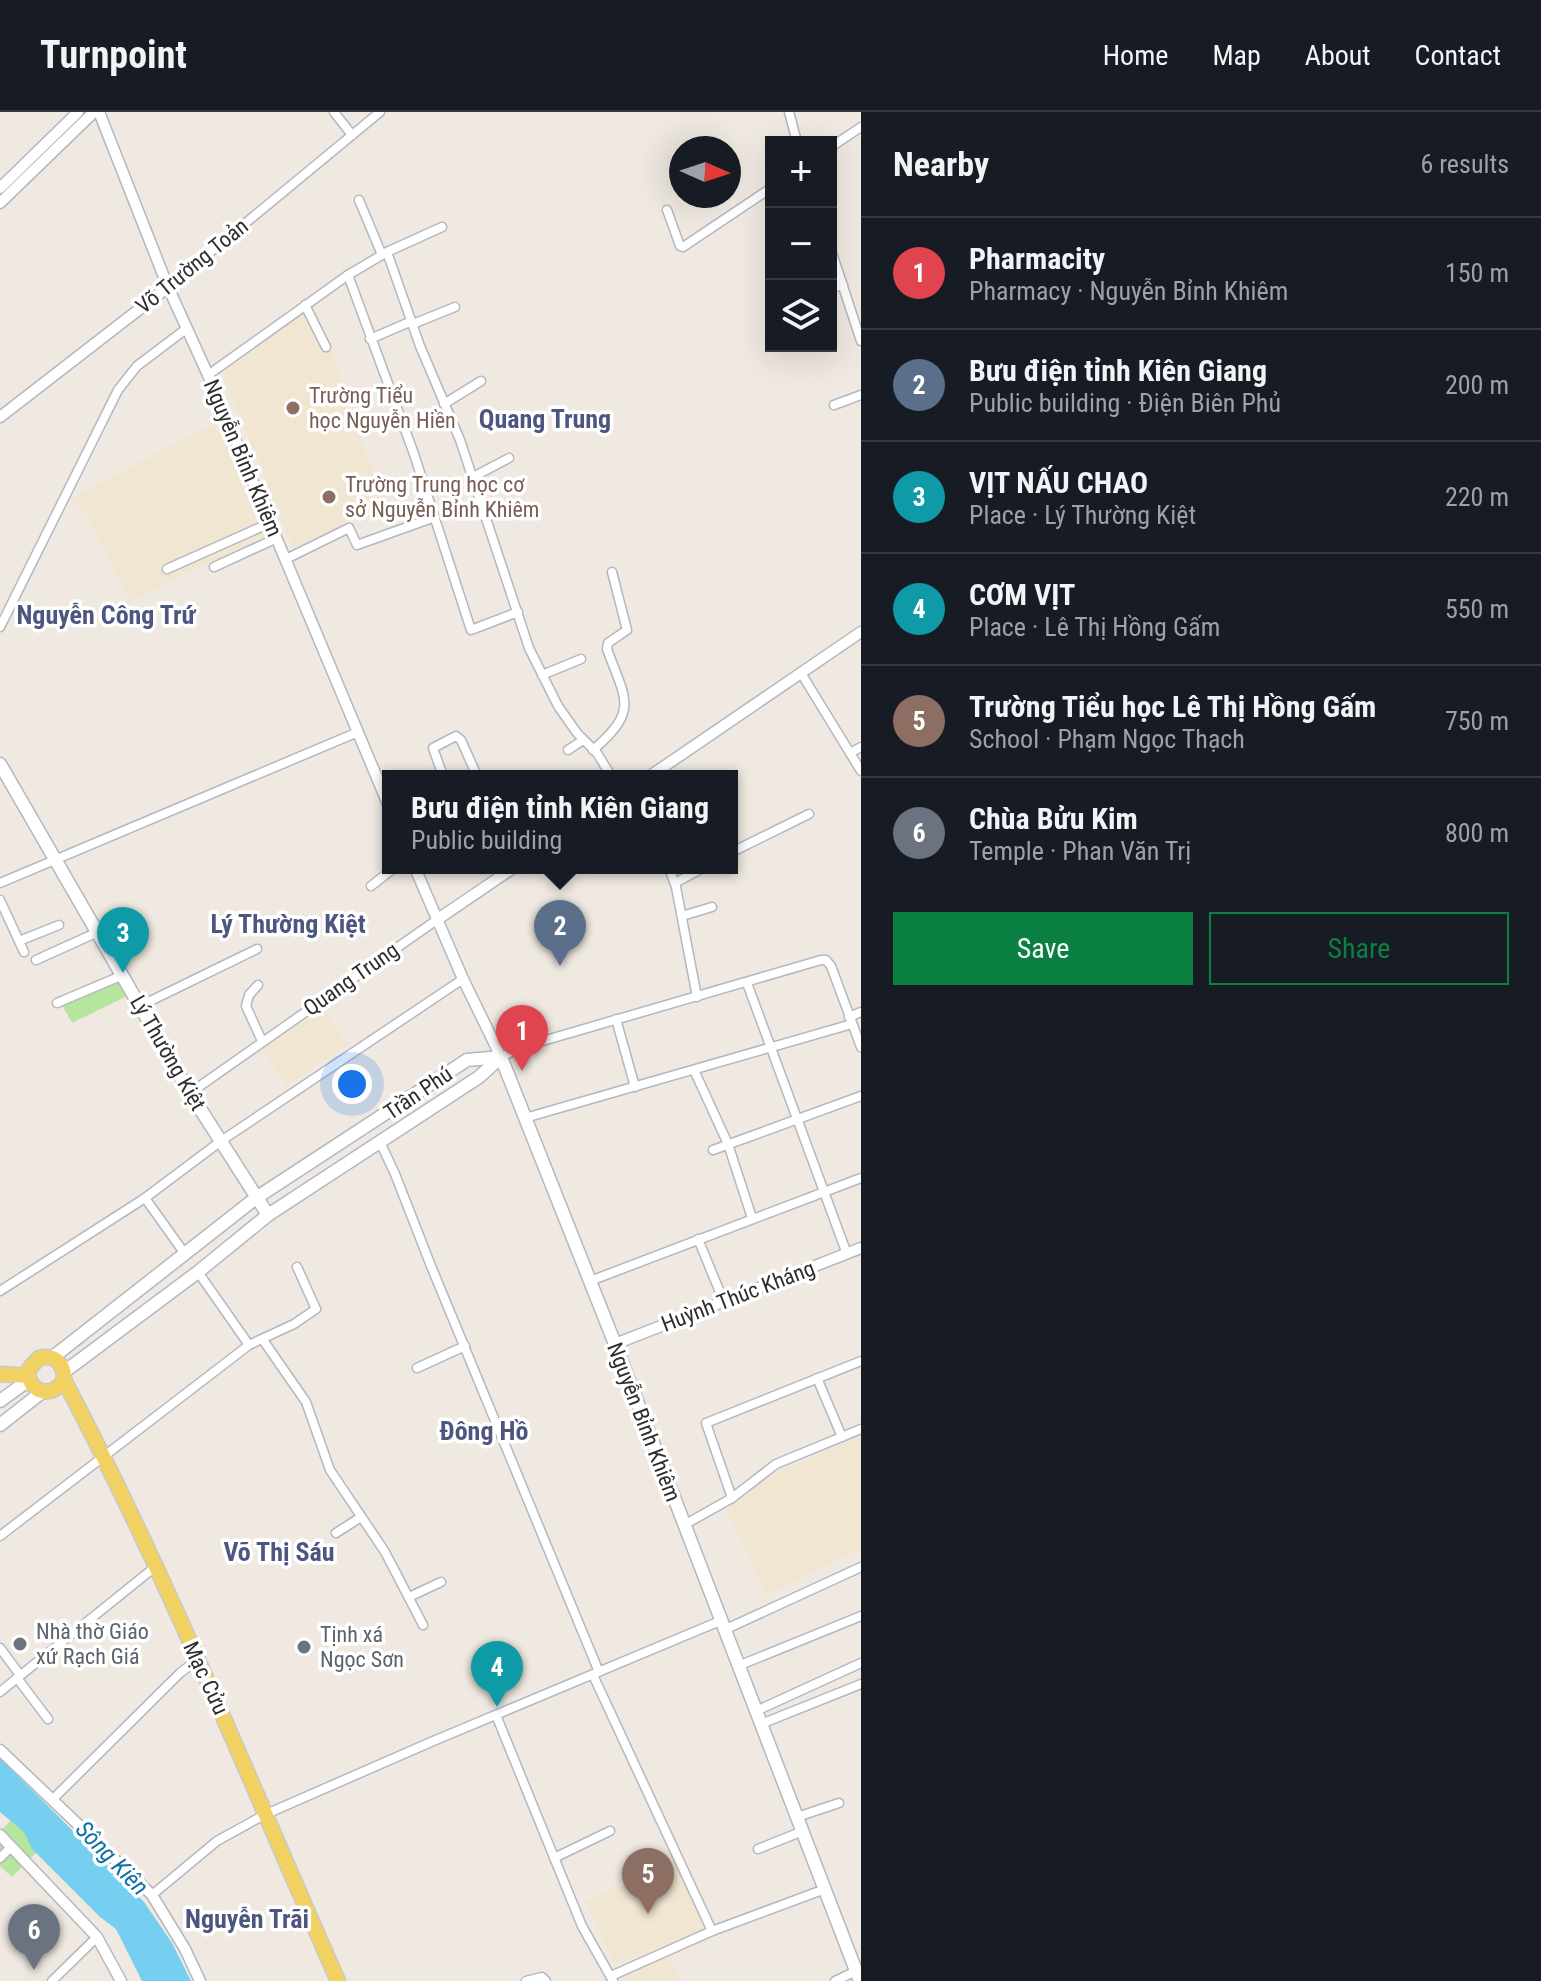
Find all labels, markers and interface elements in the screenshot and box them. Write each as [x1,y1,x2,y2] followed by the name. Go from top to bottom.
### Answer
[40,33,187,77] text: Turnpoint
[1103,39,1168,72] text: Home
[1212,39,1261,72] text: Map
[1305,39,1371,72] text: About
[1415,39,1501,72] text: Contact
[669,136,741,208] north arrow
[765,136,837,352] map controls
[765,136,837,208] button: +
[893,144,989,184] text: Nearby
[1420,149,1509,179] text: 6 results
[765,208,837,280] button: −
[131,213,253,319] street label: Võ Trường Toản
[969,241,1105,276] text: Pharmacity
[912,258,926,288] text: 1
[1445,258,1509,288] text: 150 m
[969,276,1288,306] text: Pharmacy · Nguyễn Bỉnh Khiêm
[765,280,837,352] button: layers
[969,353,1267,388] text: Bưu điện tỉnh Kiên Giang
[912,370,926,400] text: 2
[1445,370,1509,400] text: 200 m
[199,376,287,540] street label: Nguyễn Bỉnh Khiêm
[309,383,456,433] place label: Trường Tiểu học Nguyễn Hiền
[969,388,1281,418] text: Public building · Điện Biên Phủ
[284,399,302,417] marker: Trường Tiểu học Nguyễn Hiền
[479,404,611,434] district label: Quang Trung
[969,465,1148,500] text: VỊT NẤU CHAO
[345,472,539,522] place label: Trường Trung học cơ sở Nguyễn Bỉnh Khiêm
[912,482,926,512] text: 3
[1445,482,1509,512] text: 220 m
[320,488,338,506] marker: Trường Trung học cơ sở Nguyễn Bỉnh Khiêm
[969,500,1196,530] text: Place · Lý Thường Kiệt
[969,577,1075,612] text: CƠM VỊT
[912,594,926,624] text: 4
[1445,594,1509,624] text: 550 m
[16,600,197,630] district label: Nguyễn Công Trứ
[969,612,1220,642] text: Place · Lê Thị Hồng Gấm
[969,689,1376,724] text: Trường Tiểu học Lê Thị Hồng Gấm
[912,706,926,736] text: 5
[1445,706,1509,736] text: 750 m
[969,724,1245,754] text: School · Phạm Ngọc Thạch
[382,770,738,874] popup
[411,790,709,825] text: Bưu điện tỉnh Kiên Giang
[969,801,1138,836] text: Chùa Bửu Kim
[912,818,926,848] text: 6
[1445,818,1509,848] text: 800 m
[411,825,562,855] text: Public building
[969,836,1191,866] text: Temple · Phan Văn Trị
[534,900,586,966] pin: 2
[97,907,149,973] pin: 3
[210,909,366,939] district label: Lý Thường Kiệt
[893,912,1193,985] button: Save
[1209,912,1509,985] button: Share
[299,937,403,1021] street label: Quang Trung
[125,991,211,1115] street label: Lý Thường Kiệt
[496,1005,548,1071] pin: 1
[379,1061,457,1125] street label: Trần Phú
[332,1064,372,1104] your location
[658,1255,818,1337] street label: Huỳnh Thúc Kháng
[602,1339,686,1505] street label: Nguyễn Bỉnh Khiêm
[440,1416,528,1446] district label: Đông Hồ
[223,1537,335,1567] district label: Võ Thị Sáu
[36,1619,149,1669] place label: Nhà thờ Giáo xứ Rạch Giá
[320,1622,404,1672] place label: Tịnh xá Ngọc Sơn
[11,1635,29,1653] marker: Nhà thờ Giáo xứ Rạch Giá
[178,1638,234,1718] street label: Mạc Cửu
[295,1638,313,1656] marker: Tịnh xá Ngọc Sơn
[471,1641,523,1707] pin: 4
[70,1815,154,1901] water label: Sông Kiên
[622,1848,674,1914] pin: 5
[8,1904,60,1970] pin: 6
[185,1904,309,1934] district label: Nguyễn Trãi

